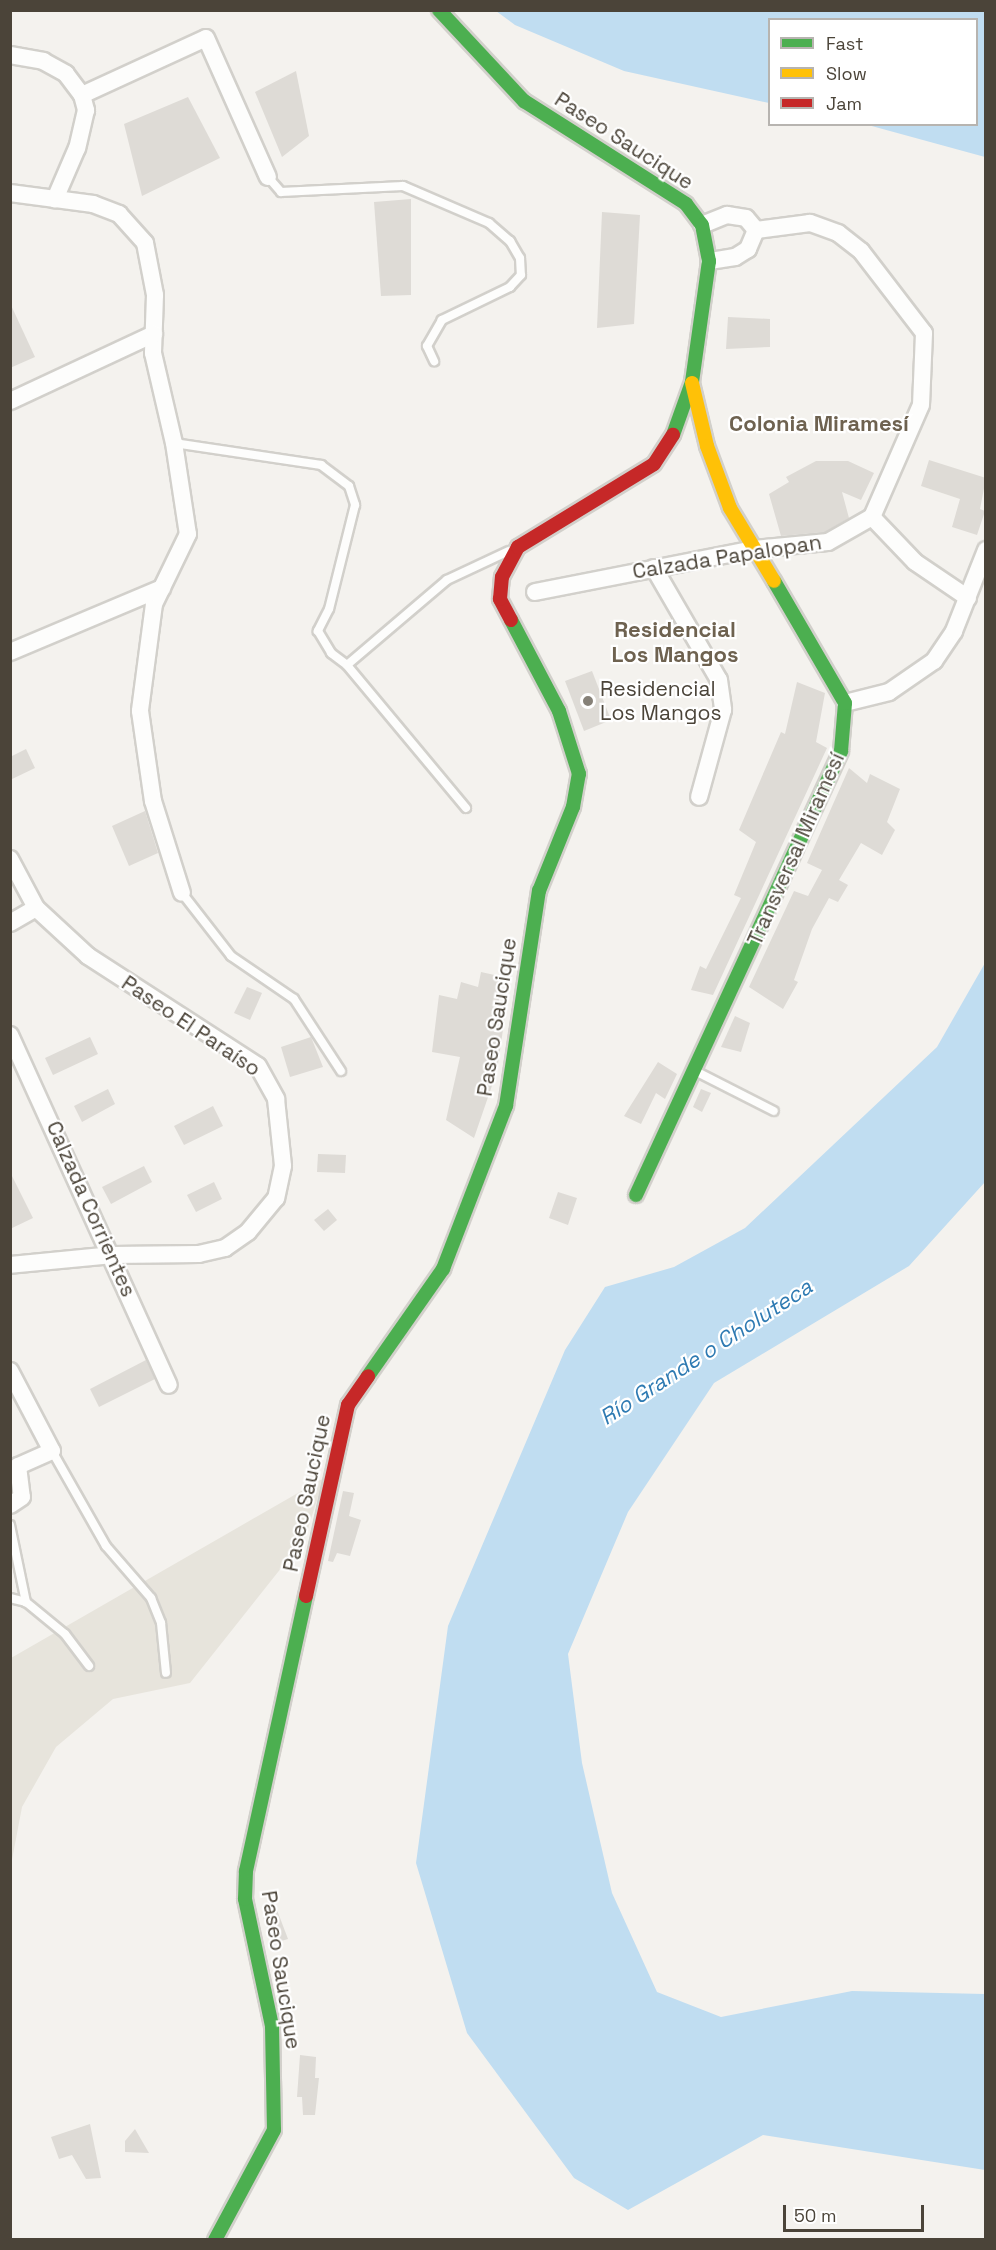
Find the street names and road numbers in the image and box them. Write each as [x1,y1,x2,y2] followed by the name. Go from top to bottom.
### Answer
[550,87,698,195] street label: Paseo Saucique
[631,530,823,584] street label: Calzada Papalopan
[742,749,850,949] street label: Transversal Miramesí
[472,936,522,1098] street label: Paseo Saucique
[117,970,265,1082] street label: Paseo El Paraíso
[41,1117,141,1301] street label: Calzada Corrientes
[278,1412,336,1574] street label: Paseo Saucique
[256,1889,306,2051] street label: Paseo Saucique

